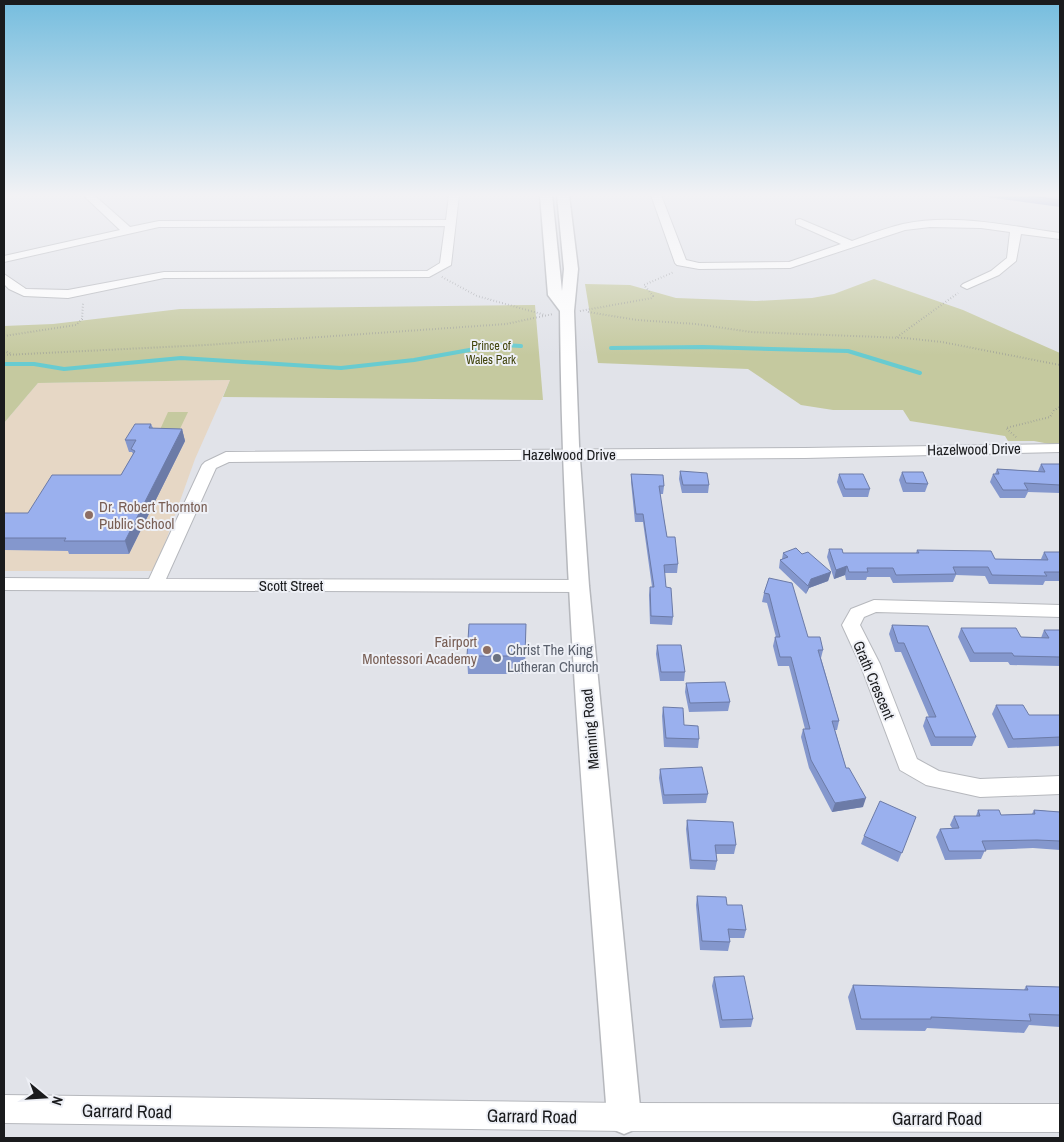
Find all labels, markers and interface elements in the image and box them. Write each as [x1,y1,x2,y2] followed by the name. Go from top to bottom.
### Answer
[466,338,516,368] park label: Prince of Wales Park
[927,438,1021,460] street label: Hazelwood Drive
[522,444,616,465] street label: Hazelwood Drive
[99,496,208,534] place label: Dr. Robert Thornton Public School
[83,509,95,521] marker: Dr. Robert Thornton Public School
[259,575,324,596] street label: Scott Street
[362,631,478,669] place label: Fairport Montessori Academy
[848,638,900,723] street label: Grath Crescent
[507,639,599,677] place label: Christ The King Lutheran Church
[481,644,493,656] marker: Fairport Montessori Academy
[491,652,503,664] marker: Christ The King Lutheran Church
[576,688,604,770] street label: Manning Road
[20,1072,70,1122] north arrow
[48,1094,67,1108] text: N
[82,1098,172,1124] street label: Garrard Road
[487,1103,577,1129] street label: Garrard Road
[892,1106,982,1131] street label: Garrard Road

